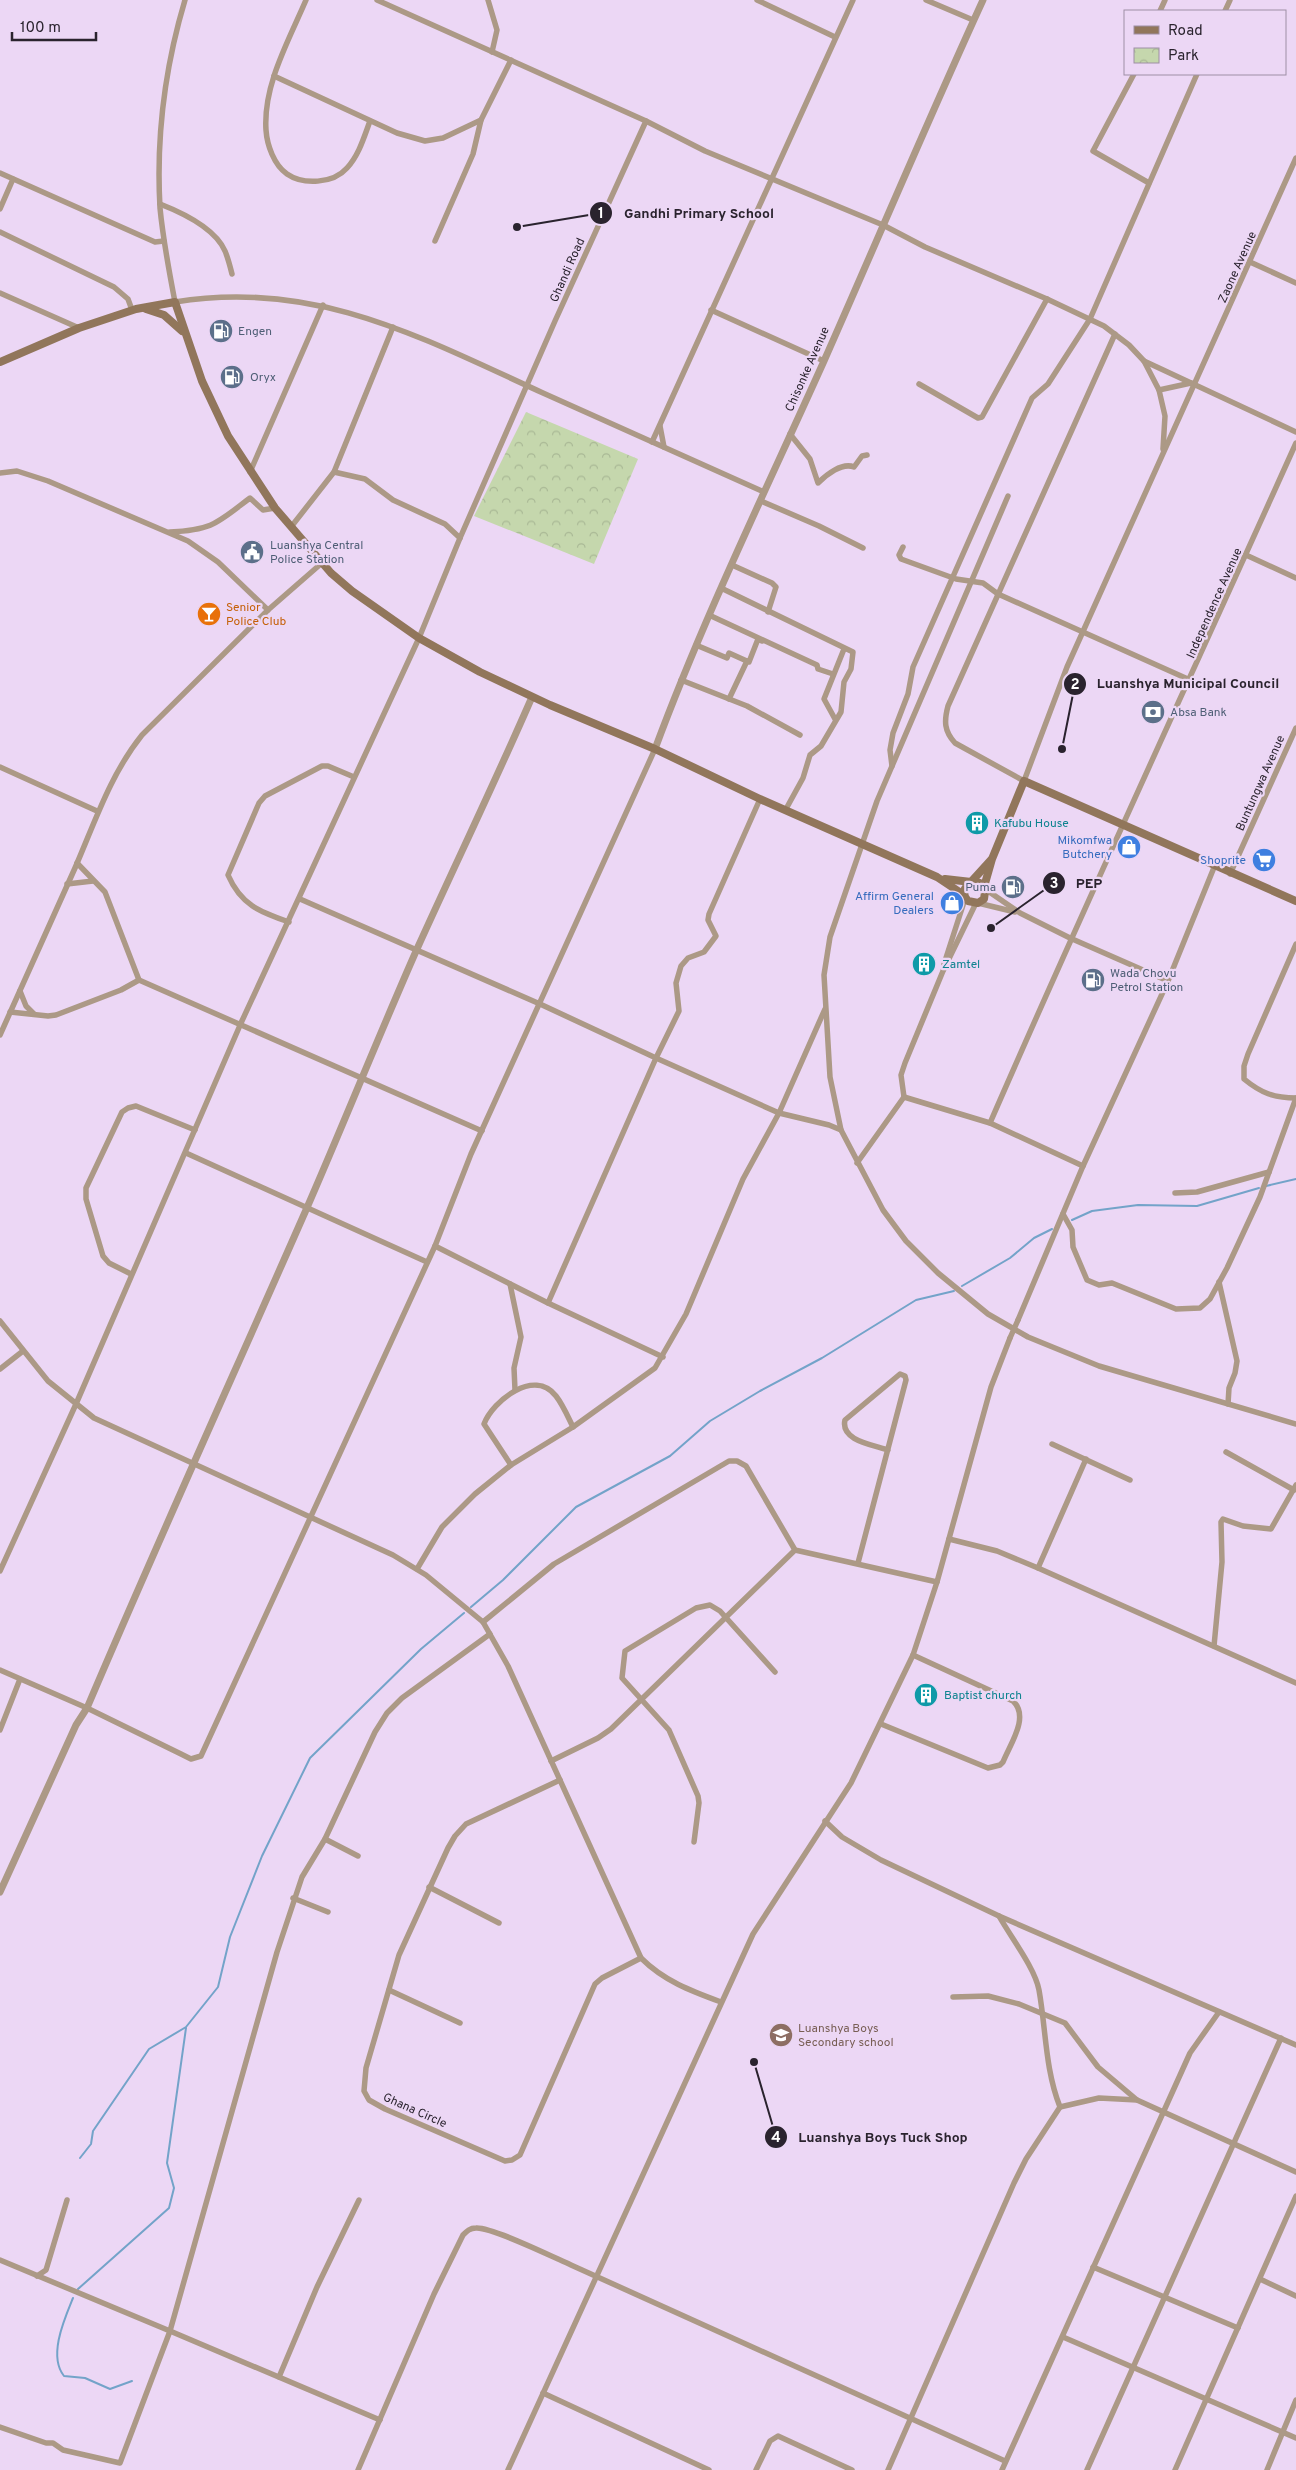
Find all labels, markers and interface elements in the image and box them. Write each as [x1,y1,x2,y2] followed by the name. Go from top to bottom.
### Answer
[12,10,96,42] scale bar
[1124,10,1286,75] legend
[20,19,61,38] text: 100 m
[1168,22,1203,41] text: Road
[1168,47,1199,66] text: Park
[589,198,784,227] callout: Gandhi Primary School
[598,205,604,224] text: 1
[624,206,774,223] text: Gandhi Primary School
[1215,229,1261,306] street label: Zaone Avenue
[547,236,589,305] street label: Ghandi Road
[208,318,234,344] fuel station icon: Engen
[238,324,272,340] place label: Engen
[782,324,834,414] street label: Chisonke Avenue
[219,364,245,390] fuel station icon: Oryx
[250,370,276,386] place label: Oryx
[270,538,363,568] place label: Luanshya Central Police Station
[239,539,265,565] public building icon: Luanshya Central Police Station
[1183,546,1247,661] street label: Independence Avenue
[226,600,287,630] place label: Senior Police Club
[196,601,222,627] bar icon: Senior Police Club
[1062,669,1290,698] callout: Luanshya Municipal Council
[1070,676,1080,695] text: 2
[1097,676,1279,693] text: Luanshya Municipal Council
[1140,699,1166,725] bank icon: Absa Bank
[1170,705,1227,721] place label: Absa Bank
[1233,733,1289,834] street label: Buntungwa Avenue
[964,810,990,836] building icon: Kafubu House
[994,816,1069,832] place label: Kafubu House
[1057,833,1112,863] place label: Mikomfwa Butchery
[1116,834,1142,860] shop icon: Mikomfwa Butchery
[1251,847,1277,873] supermarket icon: Shoprite
[1200,853,1246,869] place label: Shoprite
[1041,868,1113,897] callout: PEP
[1000,874,1026,900] fuel station icon: Puma
[1050,875,1059,894] text: 3
[1076,876,1102,893] text: PEP
[965,880,996,896] place label: Puma
[855,889,934,919] place label: Affirm General Dealers
[939,890,965,916] shop icon: Affirm General Dealers
[911,951,937,977] building icon: Zamtel
[942,957,980,973] place label: Zamtel
[1110,966,1183,996] place label: Wada Chovu Petrol Station
[1080,967,1106,993] fuel station icon: Wada Chovu Petrol Station
[913,1682,939,1708] building icon: Baptist church
[944,1688,1022,1704] place label: Baptist church
[798,2021,894,2051] place label: Luanshya Boys Secondary school
[768,2022,794,2048] school or university icon: Luanshya Boys Secondary school
[380,2090,449,2132] street label: Ghana Circle
[764,2122,978,2151] callout: Luanshya Boys Tuck Shop
[771,2129,781,2148] text: 4
[798,2130,968,2147] text: Luanshya Boys Tuck Shop

